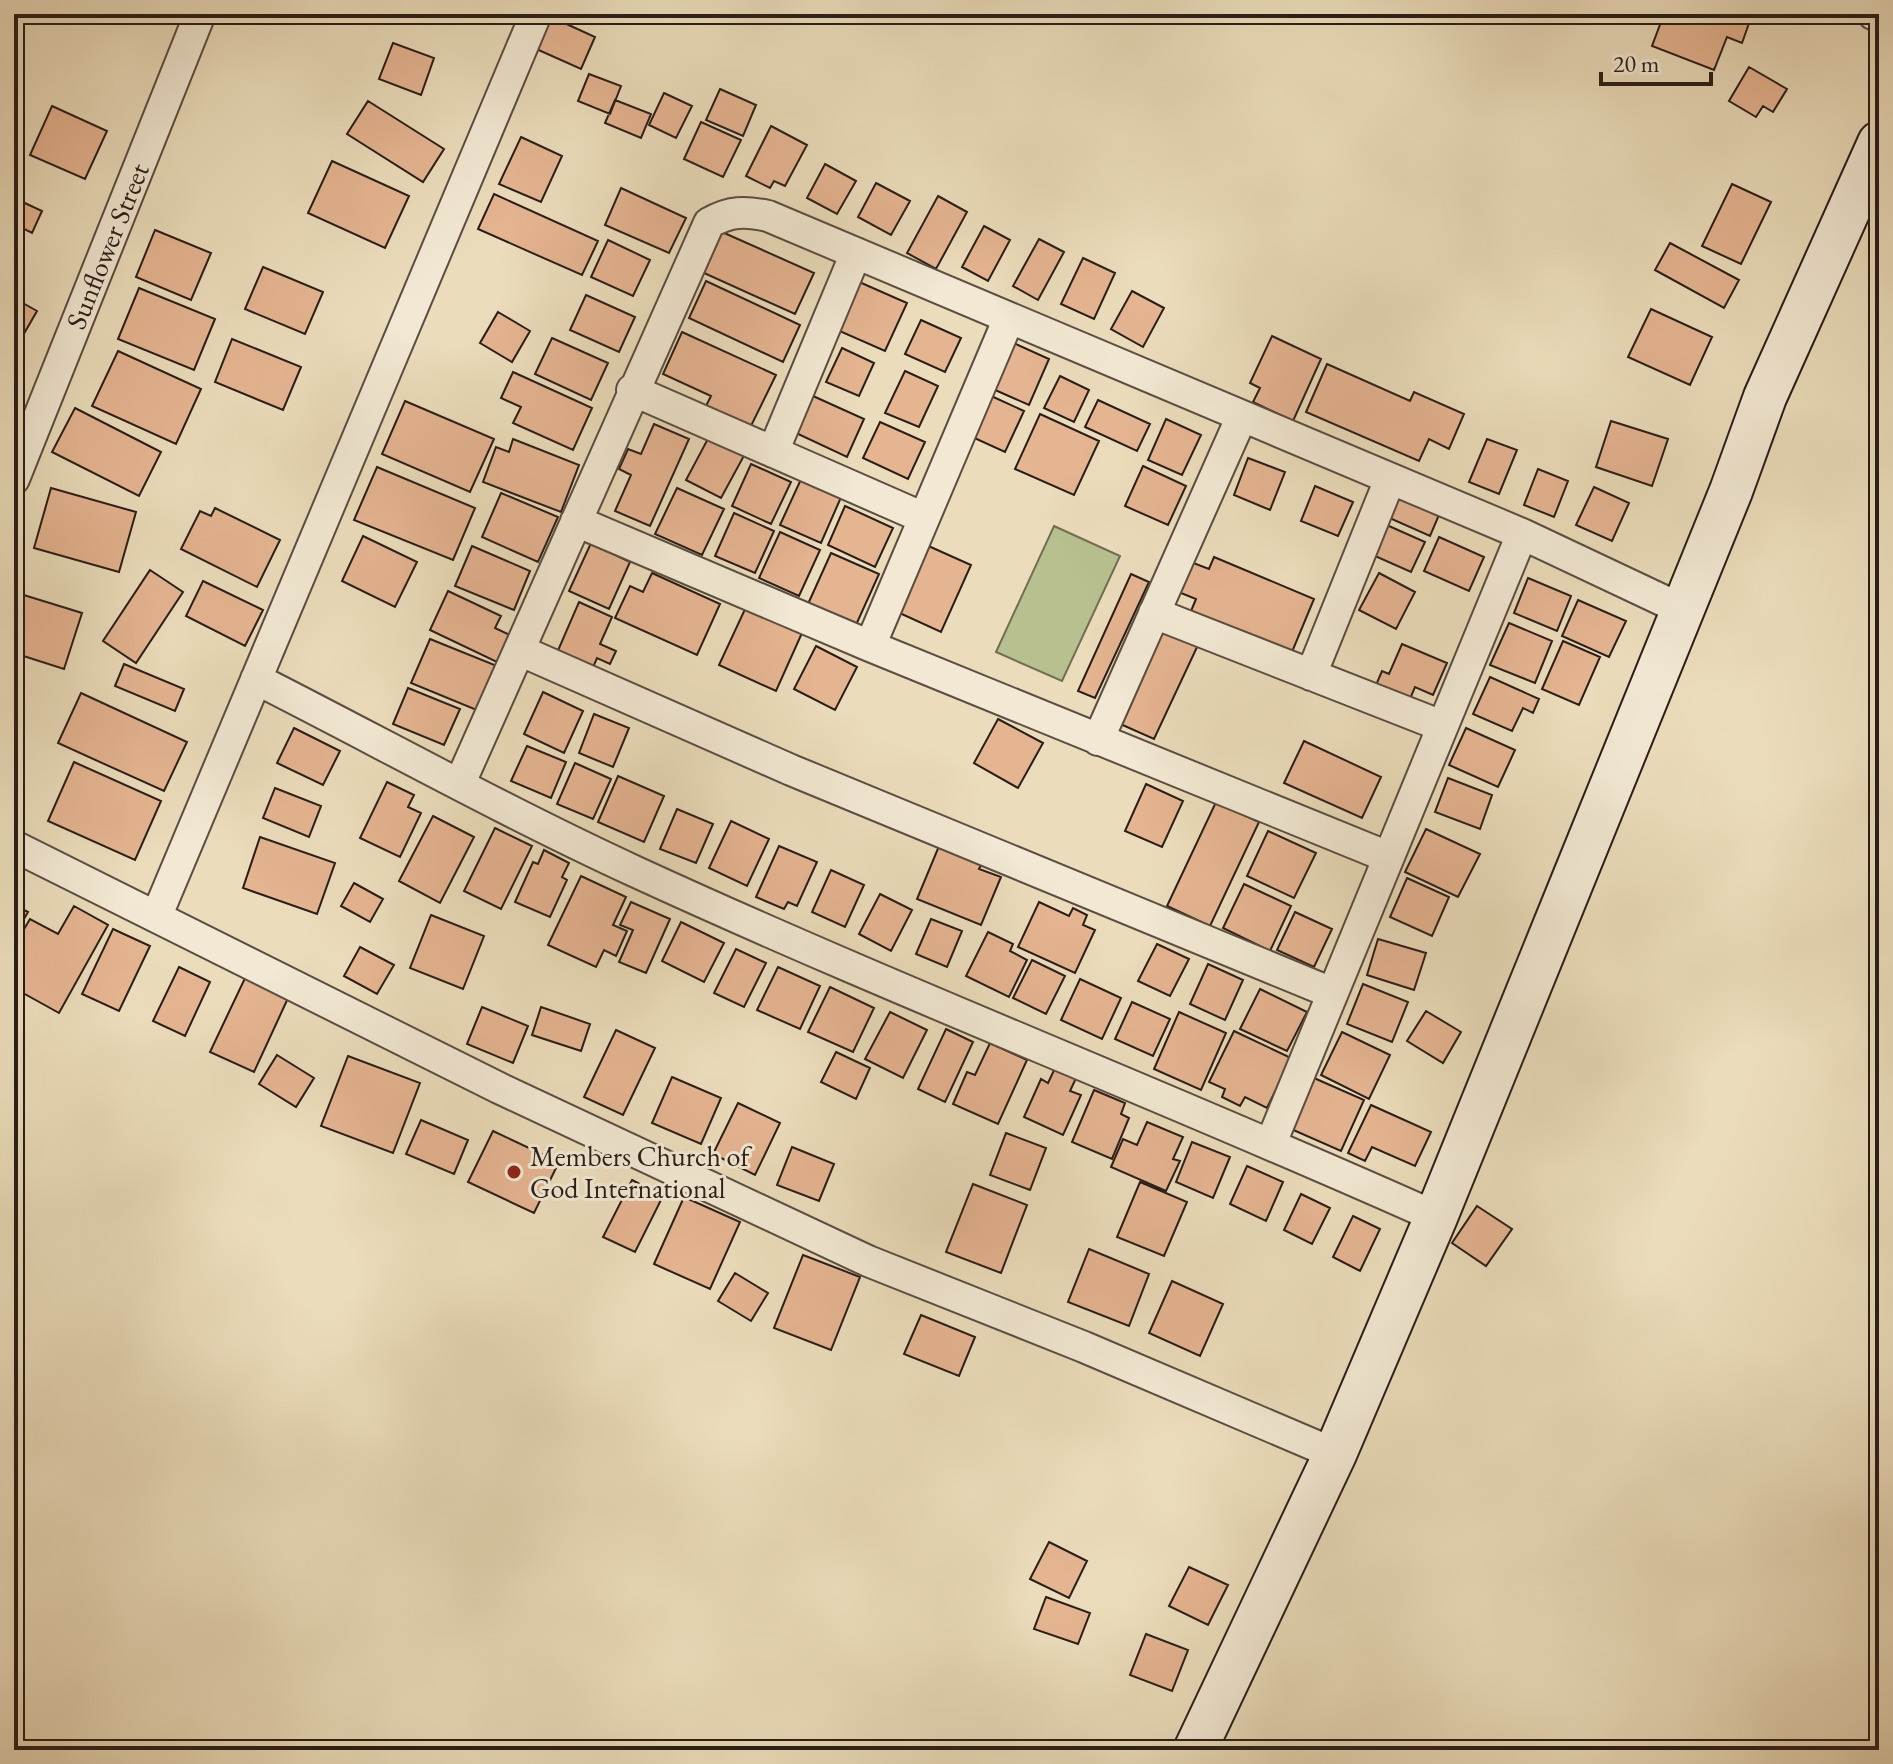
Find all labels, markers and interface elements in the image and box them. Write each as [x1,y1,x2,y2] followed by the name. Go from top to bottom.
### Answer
[1601,36,1711,86] scale bar
[1613,48,1660,79] text: 20 m
[57,157,157,334] street label: Sunflower Street
[530,1138,752,1206] place label: Members Church of God International
[505,1163,523,1181] marker: Members Church of God International

